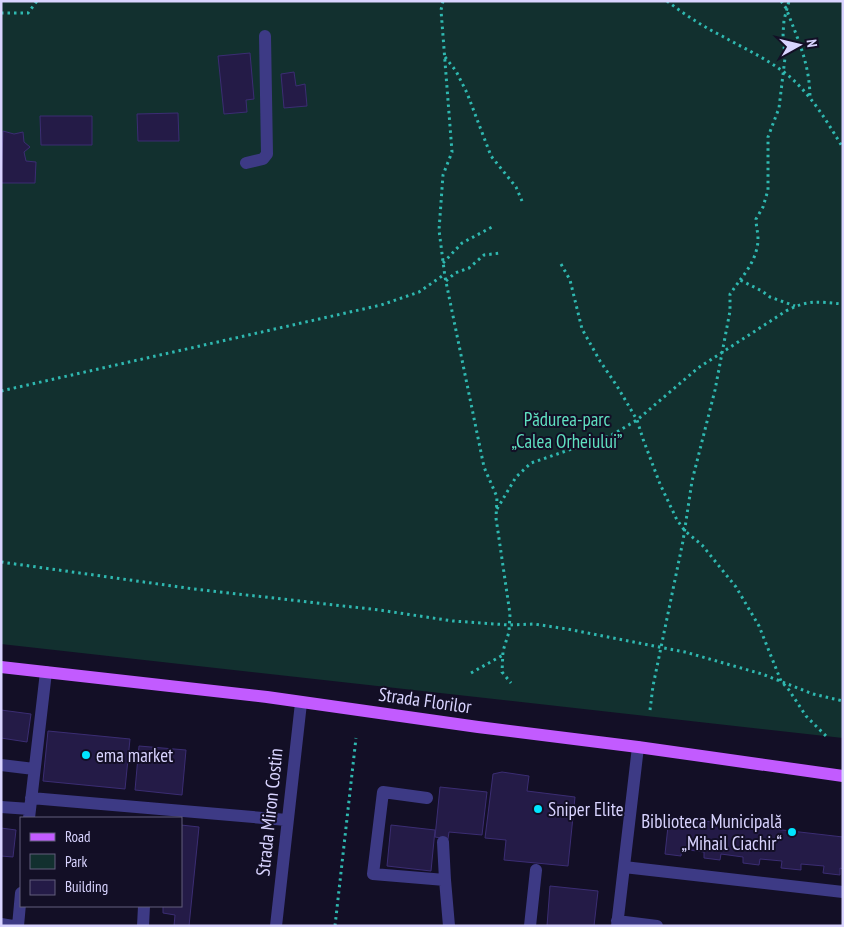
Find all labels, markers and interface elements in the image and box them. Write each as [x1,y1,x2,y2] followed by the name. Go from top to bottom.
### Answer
[774,20,824,70] north arrow
[802,38,821,48] text: N
[512,407,623,453] park label: Pădurea-parc „Calea Orheiului”
[377,682,474,719] street label: Strada Florilor
[96,743,174,767] place label: ema market
[250,747,288,877] street label: Strada Miron Costin
[80,749,92,761] marker: ema market
[548,797,624,821] place label: Sniper Elite
[532,803,544,815] marker: Sniper Elite
[641,809,782,855] place label: Biblioteca Municipală „Mihail Ciachir“
[20,817,182,907] legend
[786,826,798,838] marker: Biblioteca Municipală „Mihail Ciachir“
[65,827,91,846] text: Road
[65,852,87,871] text: Park
[65,877,108,896] text: Building

